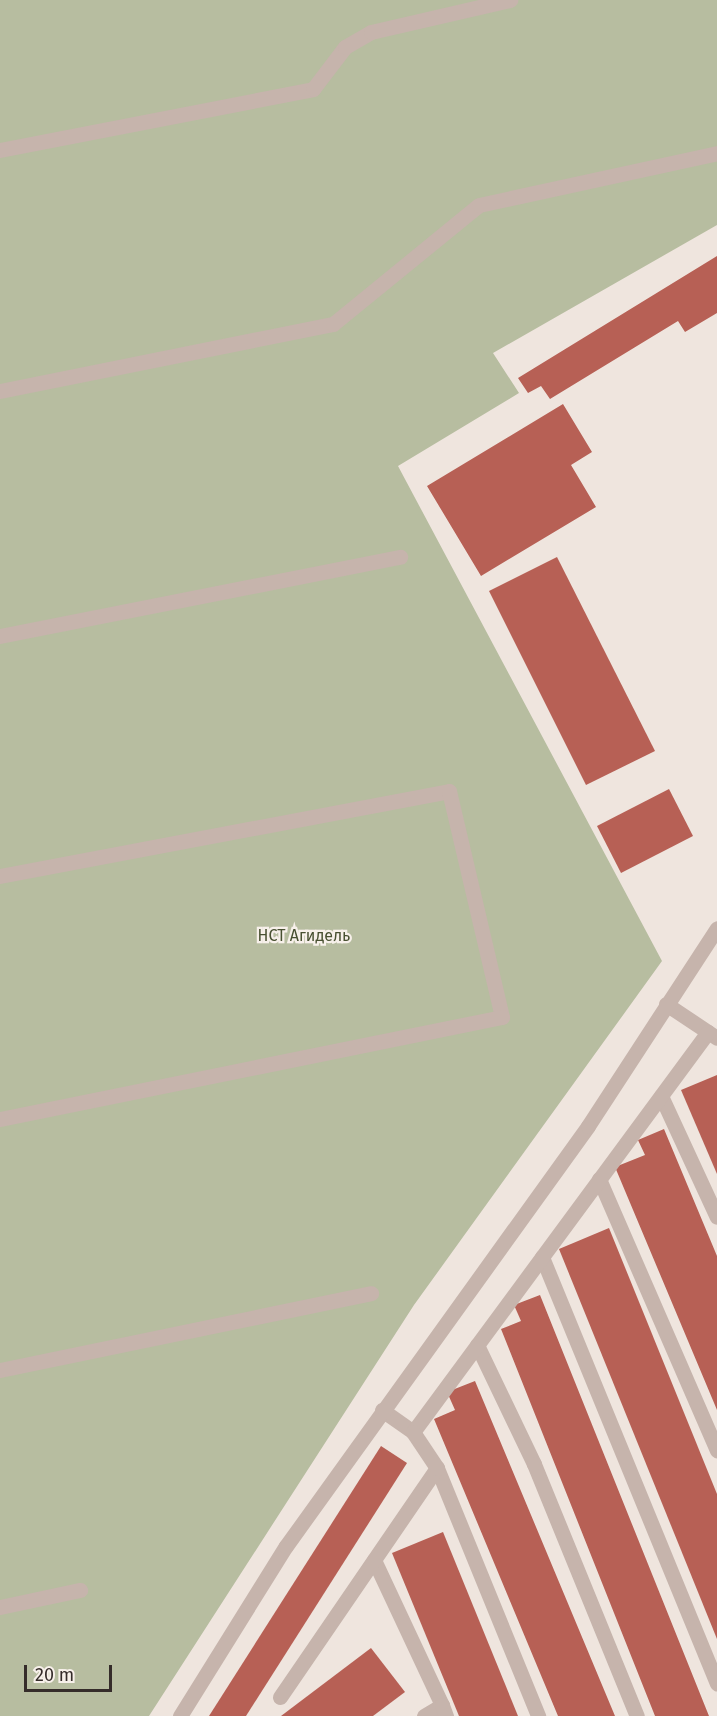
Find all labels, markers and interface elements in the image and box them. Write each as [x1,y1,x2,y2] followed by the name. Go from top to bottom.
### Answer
[258,926,350,946] park label: НСТ Агидель
[27,1653,116,1691] scale bar
[35,1664,74,1686] text: 20 m

